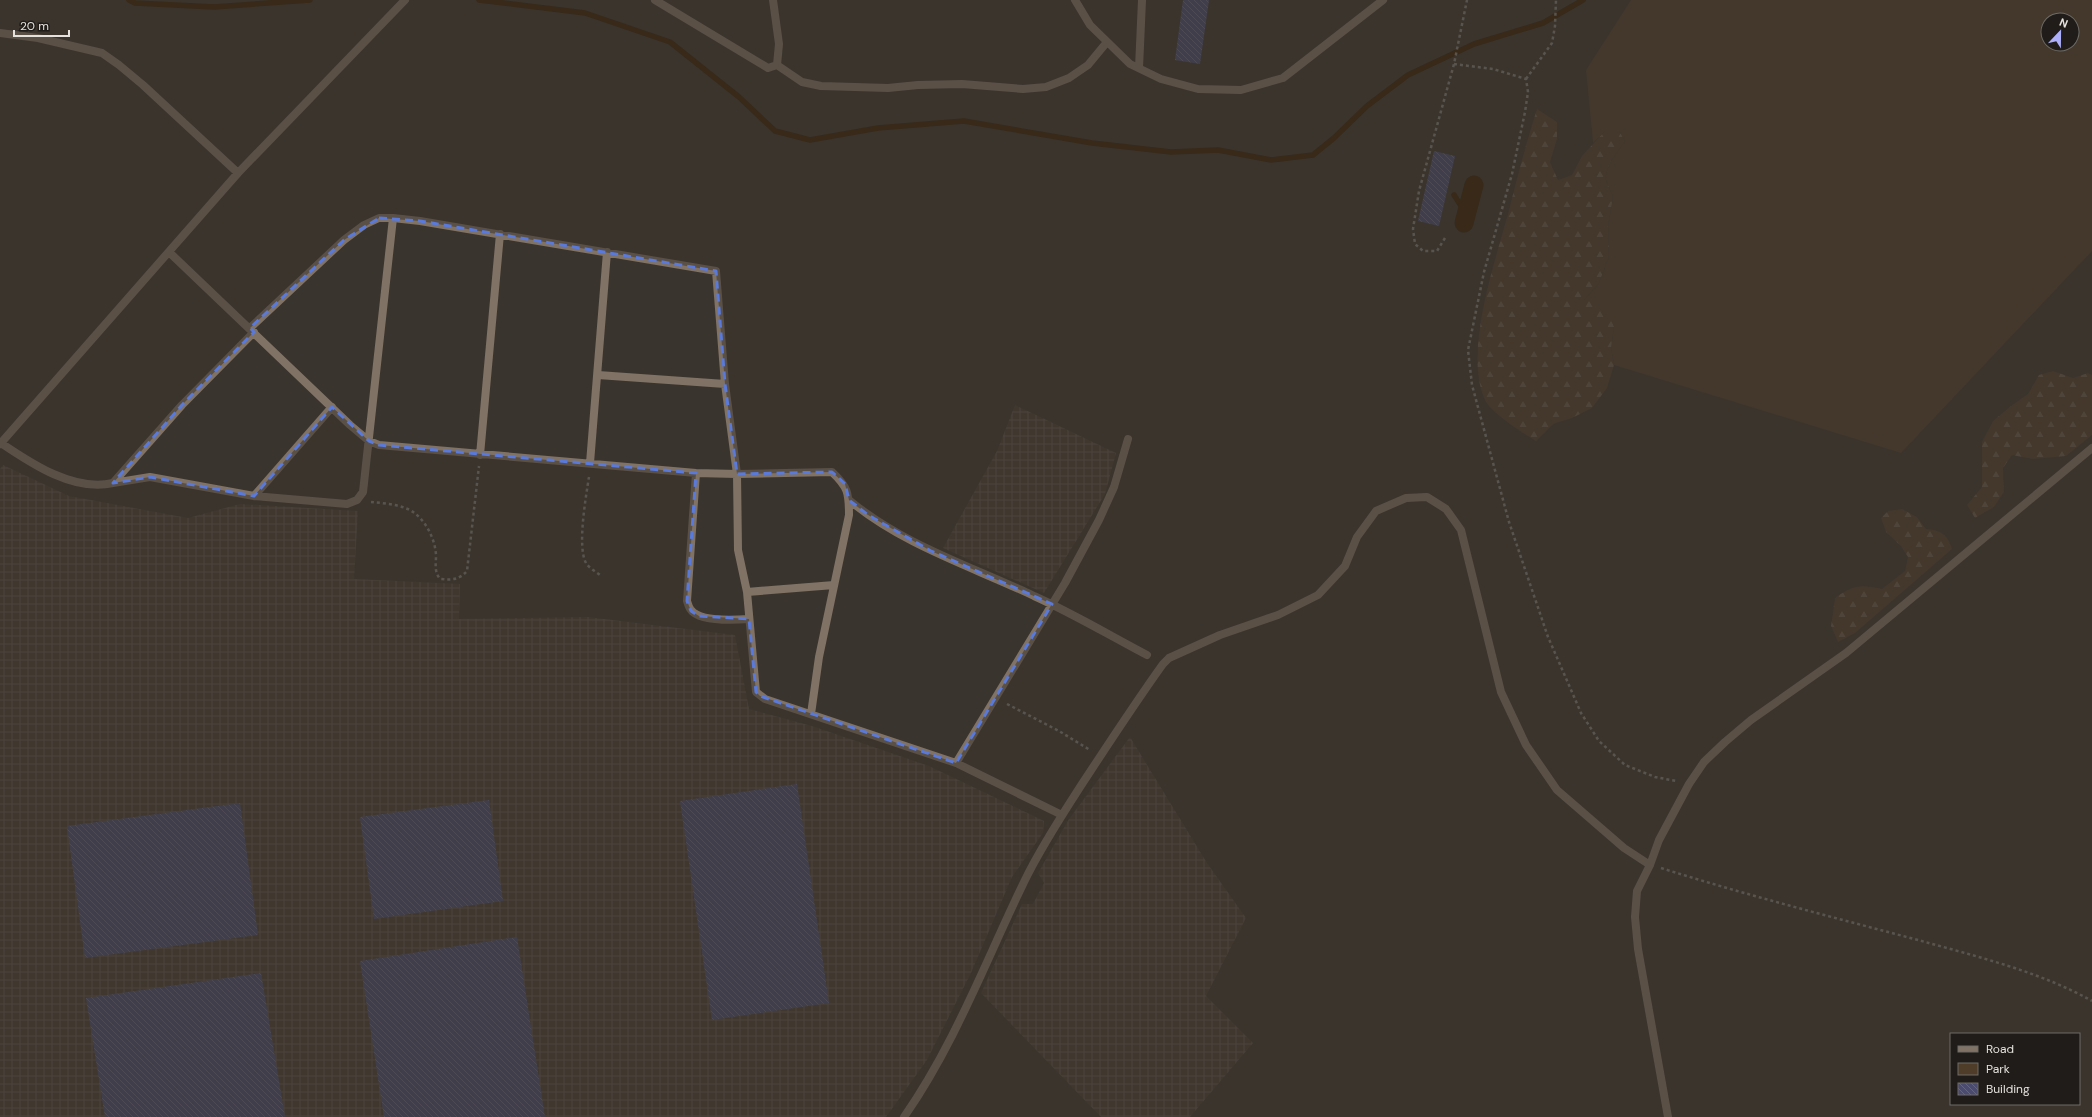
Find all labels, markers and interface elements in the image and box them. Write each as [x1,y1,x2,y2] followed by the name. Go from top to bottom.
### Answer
[14,12,69,38] scale bar
[2040,12,2080,52] north arrow
[2057,15,2070,31] text: N
[20,18,49,34] text: 20 m
[1950,1033,2080,1105] legend
[1986,1041,2014,1057] text: Road
[1986,1061,2010,1077] text: Park
[1986,1081,2030,1097] text: Building

